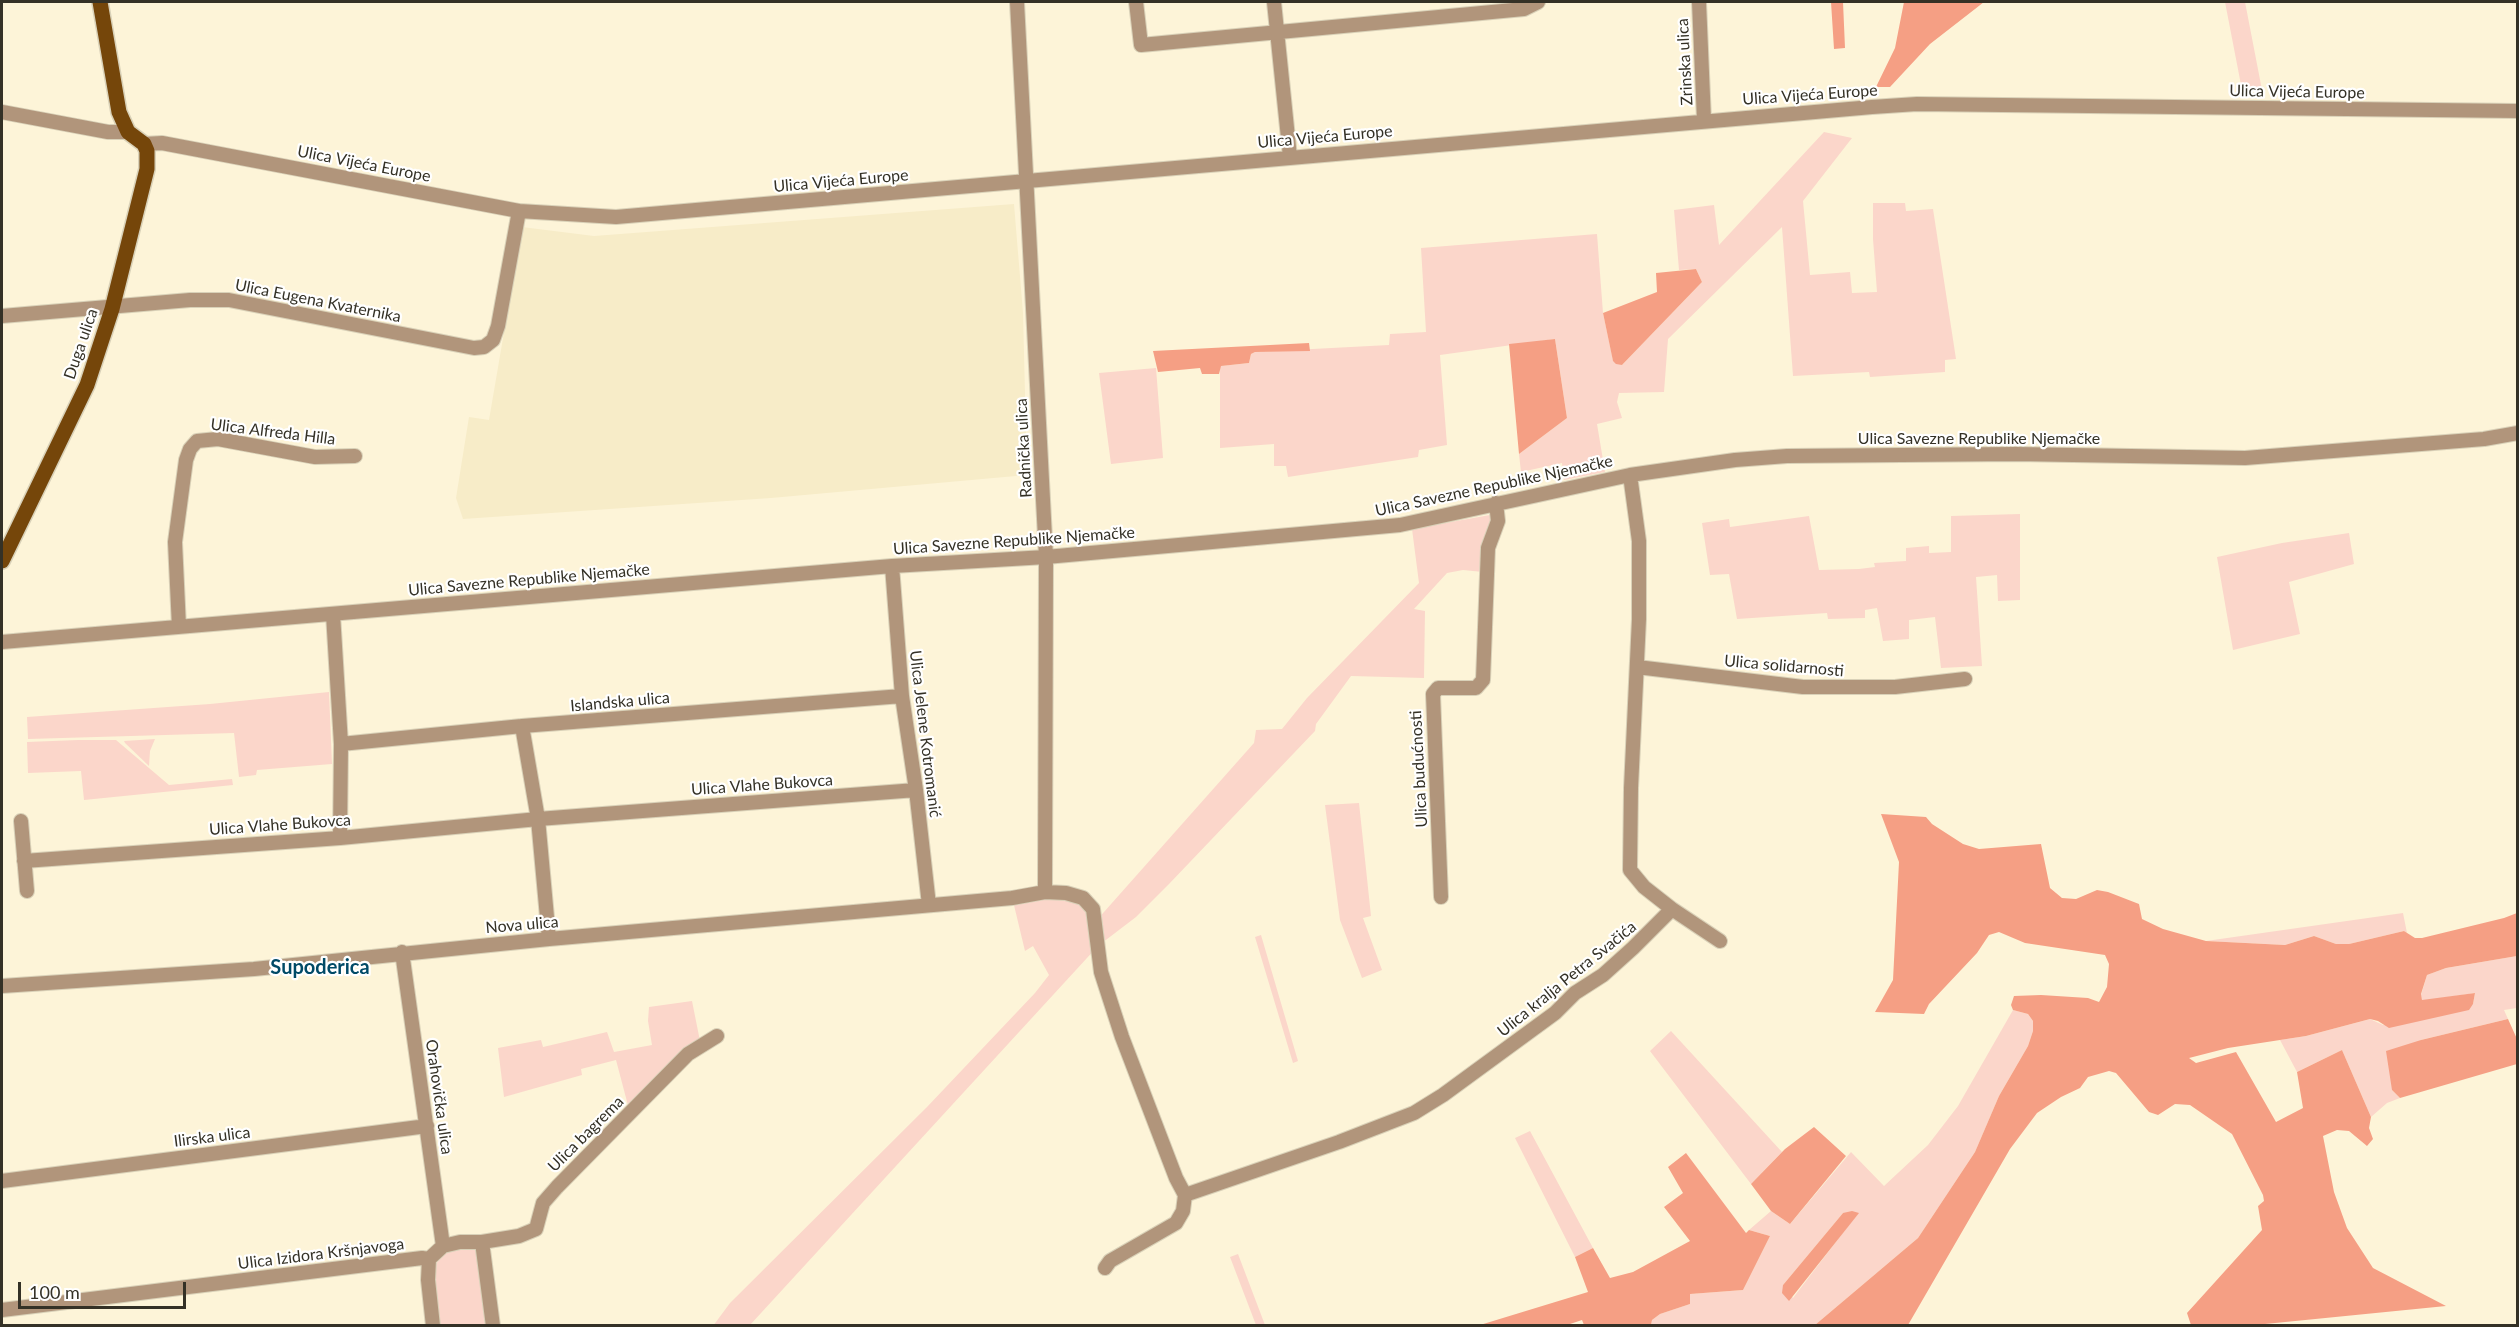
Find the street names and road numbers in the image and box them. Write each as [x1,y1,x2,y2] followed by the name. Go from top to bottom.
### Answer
[1673,18,1697,106] street label: Zrinska ulica
[1742,81,1878,109] street label: Ulica Vijeća Europe
[2229,81,2365,103] street label: Ulica Vijeća Europe
[1257,122,1393,152] street label: Ulica Vijeća Europe
[296,142,432,186] street label: Ulica Vijeća Europe
[773,166,909,196] street label: Ulica Vijeća Europe
[233,275,403,327] street label: Ulica Eugena Kvaternika
[60,306,102,382] street label: Duga ulica
[1012,398,1036,498] street label: Radnička ulica
[210,415,336,449] street label: Ulica Alfreda Hilla
[1858,429,2100,449] street label: Ulica Savezne Republike Njemačke
[1373,451,1615,521] street label: Ulica Savezne Republike Njemačke
[892,523,1136,559] street label: Ulica Savezne Republike Njemačke
[407,560,651,600] street label: Ulica Savezne Republike Njemačke
[905,649,945,819] street label: Ulica Jelene Kotromanić
[1723,651,1845,681] street label: Ulica solidarnosti
[569,688,671,716] street label: Islandska ulica
[1406,710,1432,828] street label: Ulica budućnosti
[690,770,834,800] street label: Ulica Vlahe Bukovca
[208,810,352,840] street label: Ulica Vlahe Bukovca
[485,912,559,938] street label: Nova ulica
[1494,917,1640,1041] street label: Ulica kralja Petra Svačića
[421,1038,457,1156] street label: Orahovička ulica
[544,1092,628,1176] street label: Ulica bagrema
[173,1123,251,1151] street label: Ilirska ulica
[237,1234,405,1274] street label: Ulica Izidora Kršnjavoga

